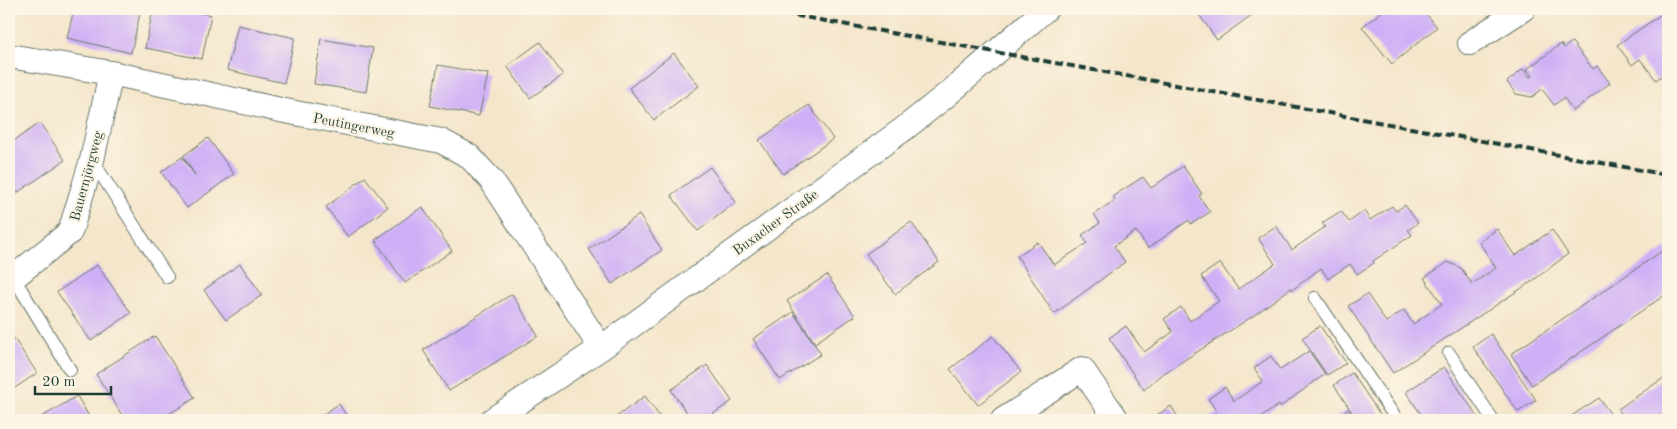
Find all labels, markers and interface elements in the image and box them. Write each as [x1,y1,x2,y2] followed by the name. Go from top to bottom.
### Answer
[312,111,396,141] street label: Peutingerweg
[68,129,106,223] street label: Bauernjörgweg
[731,187,821,258] street label: Buxacher Straße
[35,364,111,396] scale bar
[42,375,76,390] text: 20 m

